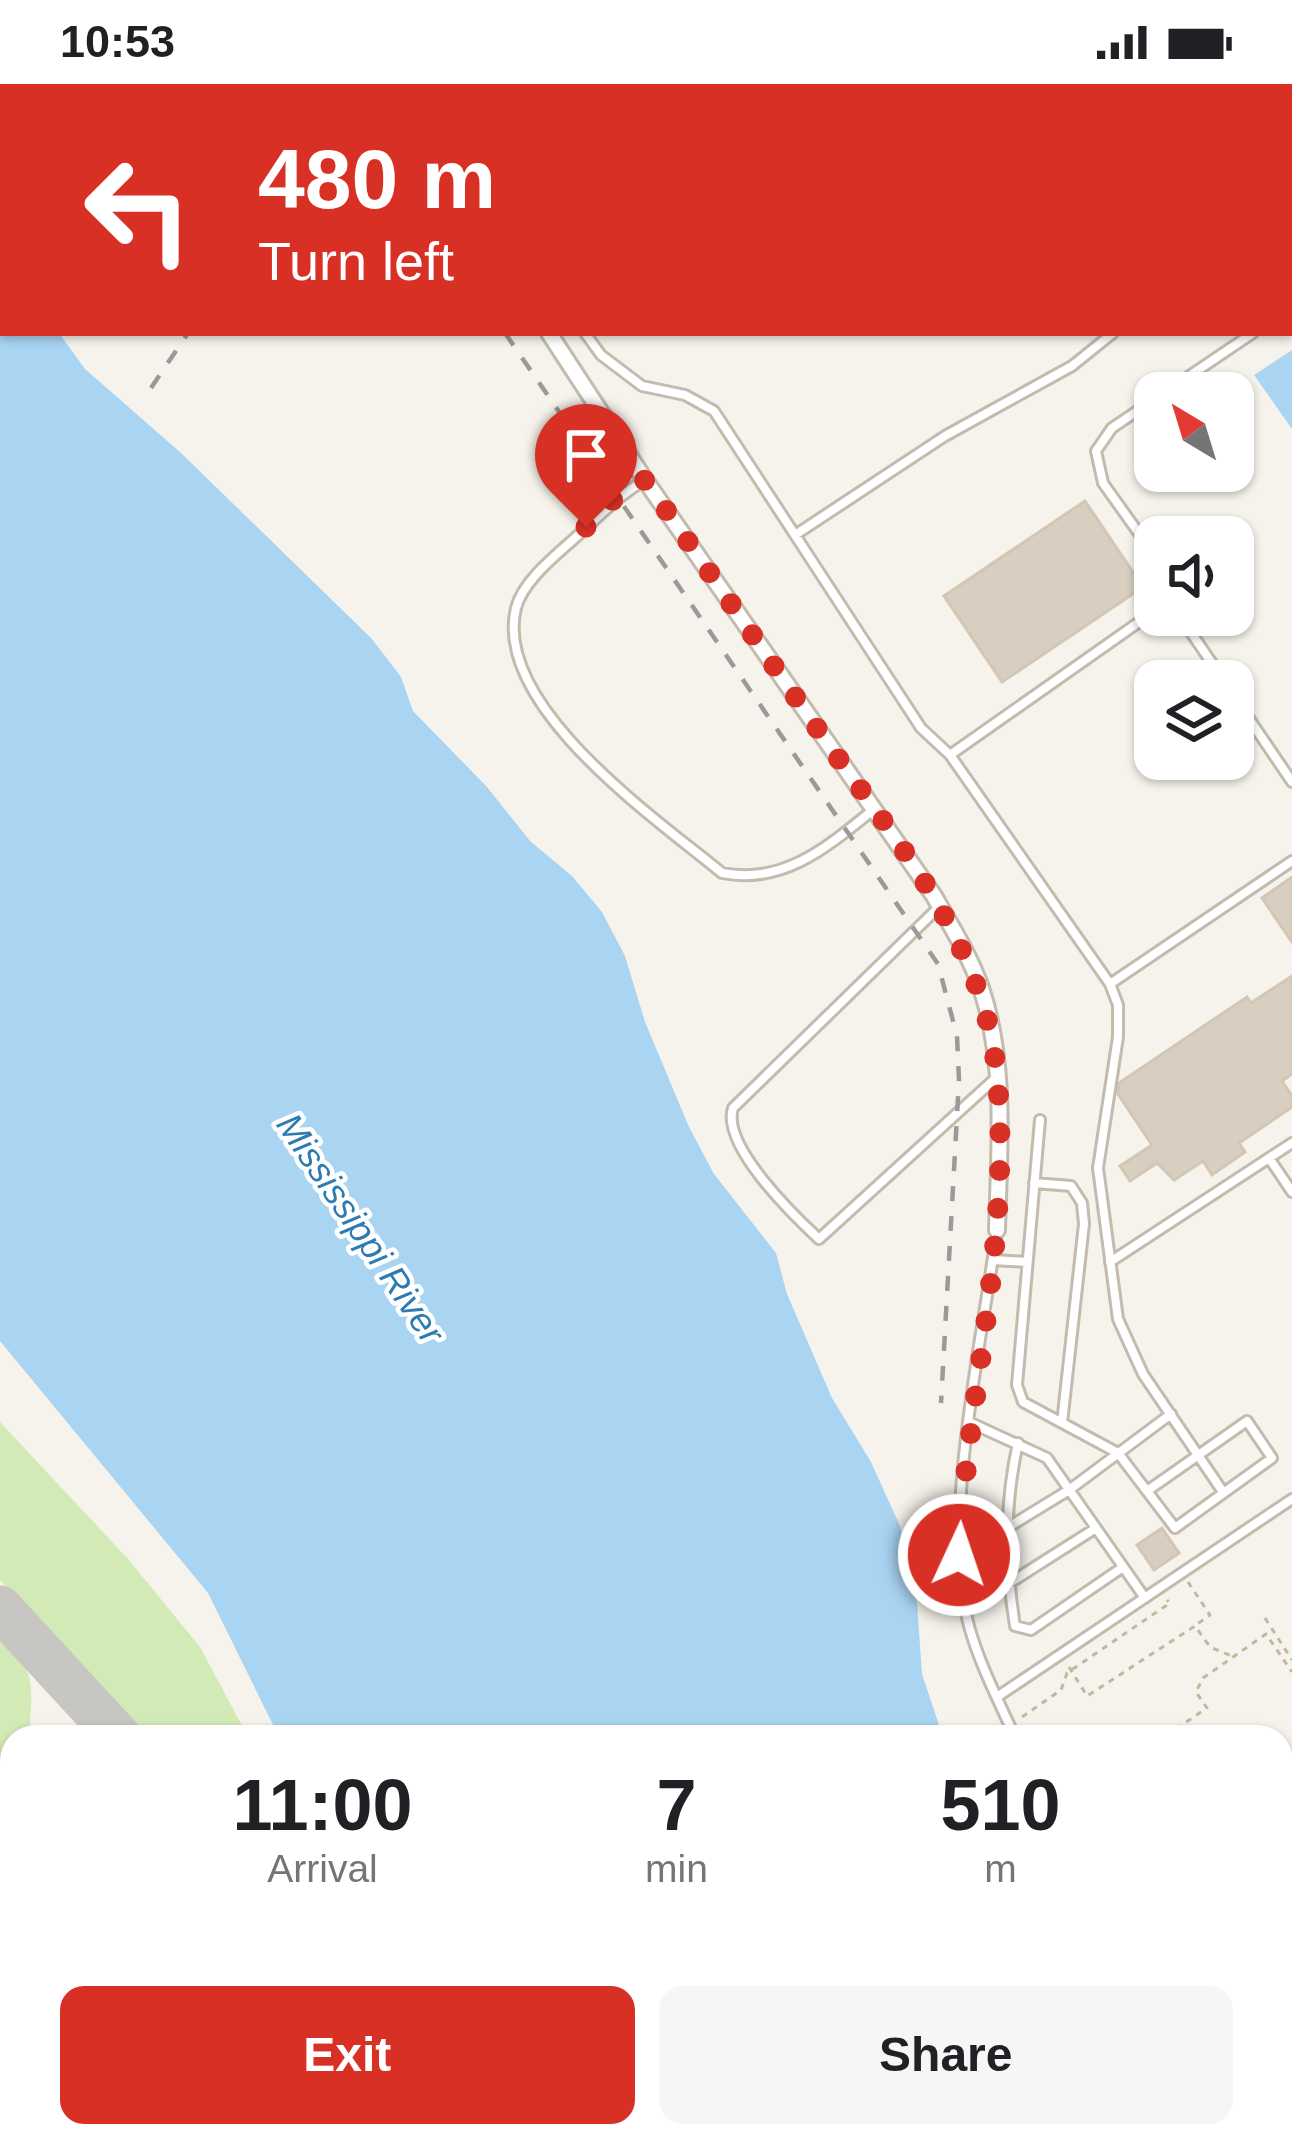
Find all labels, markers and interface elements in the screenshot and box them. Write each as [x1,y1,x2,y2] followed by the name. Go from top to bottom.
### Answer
[60,16,175,67] text: 10:53
[60,132,216,288] icon: left
[258,132,496,226] text: 480 m
[258,231,454,291] text: Turn left
[1134,372,1254,492] north arrow
[1134,372,1254,780] map controls
[535,404,637,527] pin
[553,422,619,488] icon: arrive
[1134,516,1254,636] button: sound
[1134,660,1254,780] button: layers
[269,1106,454,1353] water label: Mississippi River
[896,1492,1022,1618] position arrow
[232,1765,413,1845] text: 11:00
[656,1765,697,1845] text: 7
[940,1765,1061,1845] text: 510
[267,1847,378,1890] text: Arrival
[645,1847,708,1890] text: min
[984,1847,1017,1890] text: m
[60,1986,635,2124] button: Exit
[659,1986,1233,2124] button: Share

